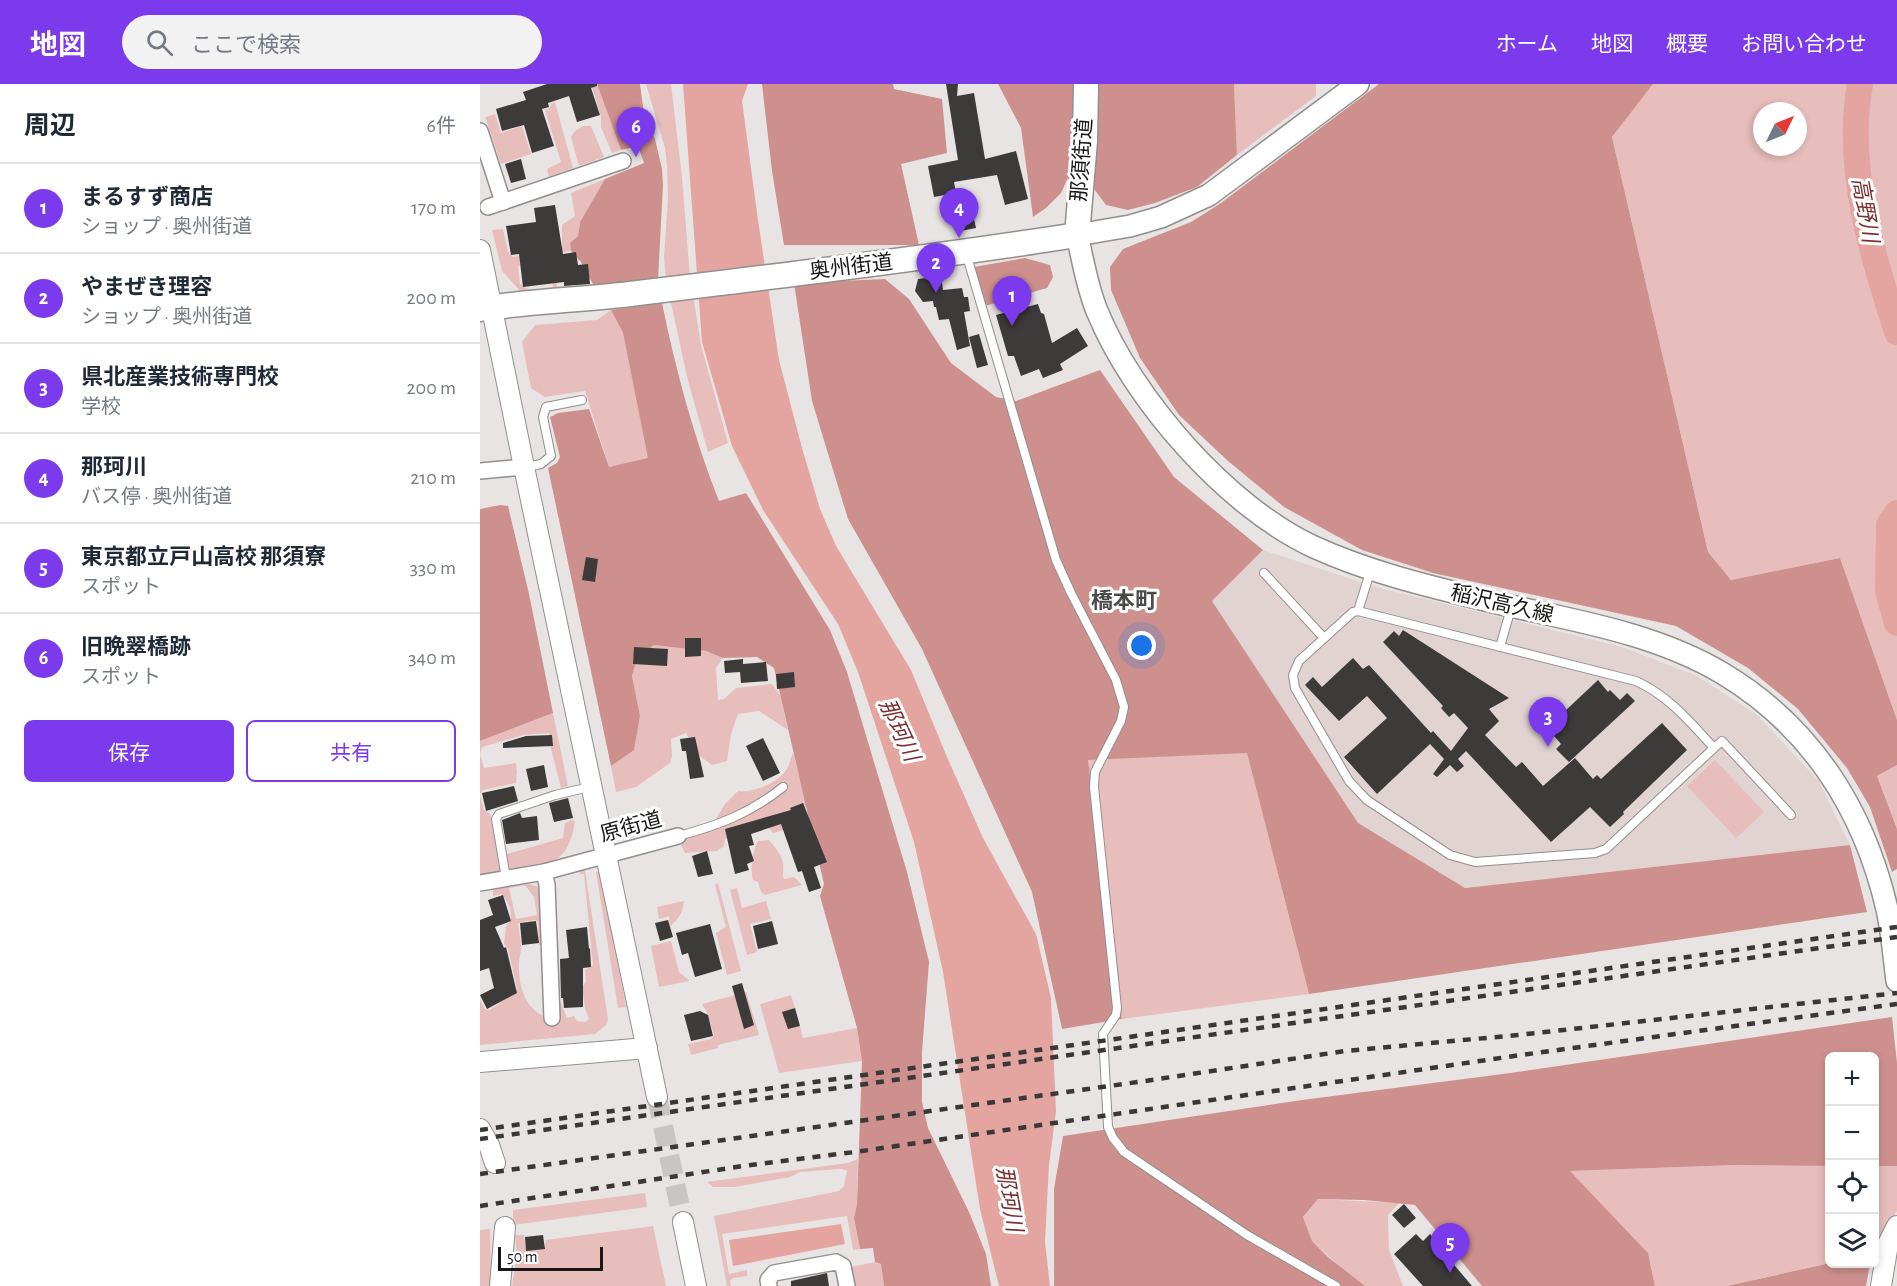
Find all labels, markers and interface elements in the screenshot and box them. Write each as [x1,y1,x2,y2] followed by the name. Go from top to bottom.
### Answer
[122,15,542,69] search box
[143,26,176,59] icon: search
[30,32,86,60] text: 地図
[191,34,301,56] text: ここで検索
[1496,34,1558,55] text: ホーム
[1591,34,1633,55] text: 地図
[1666,34,1708,55] text: 概要
[1741,34,1867,55] text: お問い合わせ
[1753,102,1807,156] north arrow
[616,107,656,157] pin: 6
[24,113,76,139] text: 周辺
[427,116,456,136] text: 6件
[1068,117,1095,203] street label: 那須街道
[1848,175,1883,246] water label: 高野川
[81,186,213,208] text: まるすず商店
[940,188,978,238] pin: 4
[40,198,47,218] text: 1
[411,198,456,218] text: 170 m
[81,217,252,237] text: ショップ · 奥州街道
[916,244,956,293] pin: 2
[808,250,894,283] street label: 奥州街道
[81,276,212,298] text: やまぜき理容
[992,276,1032,326] pin: 1
[39,288,48,308] text: 2
[406,288,456,308] text: 200 m
[81,307,252,327] text: ショップ · 奥州街道
[81,366,279,388] text: 県北産業技術専門校
[39,378,48,398] text: 3
[406,378,456,398] text: 200 m
[81,397,121,417] text: 学校
[81,456,147,478] text: 那珂川
[38,468,49,488] text: 4
[410,468,456,488] text: 210 m
[81,487,232,507] text: バス停 · 奥州街道
[81,546,326,568] text: 東京都立戸山高校 那須寮
[39,558,48,578] text: 5
[410,558,456,578] text: 330 m
[81,577,161,597] text: スポット
[1448,581,1556,626] street label: 稲沢高久線
[1091,589,1157,612] district label: 橋本町
[1127,631,1156,660] your location
[81,636,191,658] text: 旧晩翠橋跡
[39,648,48,668] text: 6
[408,648,456,668] text: 340 m
[81,667,161,687] text: スポット
[875,695,924,766] water label: 那珂川
[1528,698,1568,747] pin: 3
[24,720,234,782] button: 保存
[246,720,456,782] button: 共有
[598,808,664,845] street label: 原街道
[1825,1052,1879,1268] map controls
[1825,1052,1879,1106] button: +
[1825,1106,1879,1160] button: −
[1825,1160,1879,1214] button: locate
[992,1165,1026,1235] water label: 那珂川
[1825,1214,1879,1268] button: layers
[1430,1224,1470,1273] pin: 5
[498,1244,603,1272] scale bar
[507,1249,538,1265] text: 50 m

